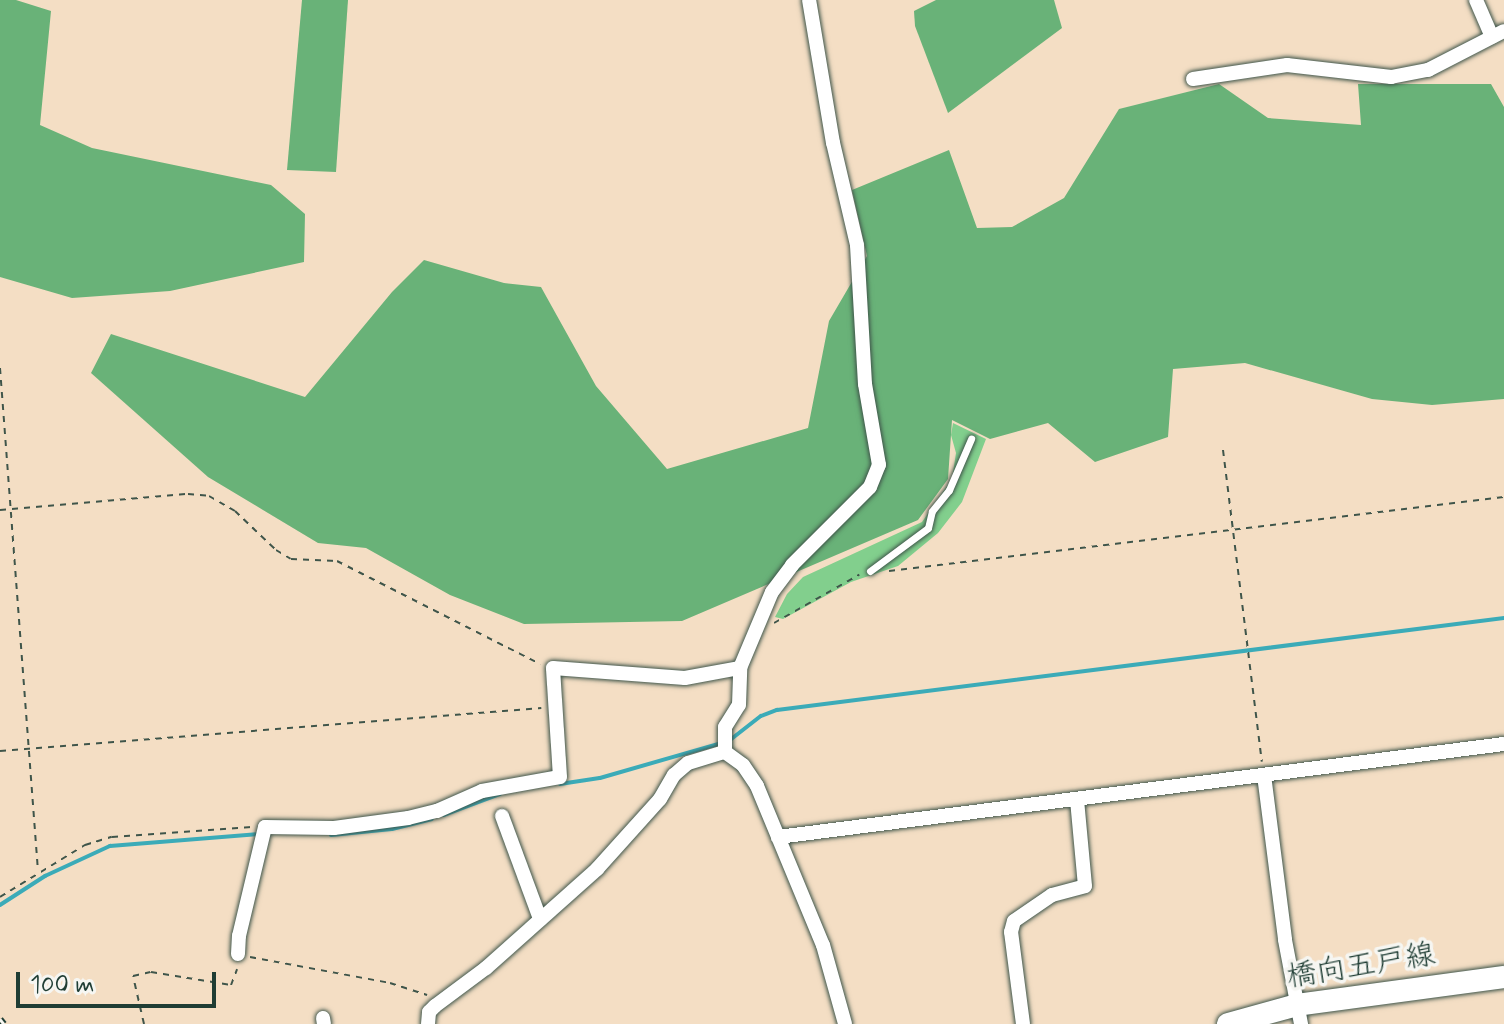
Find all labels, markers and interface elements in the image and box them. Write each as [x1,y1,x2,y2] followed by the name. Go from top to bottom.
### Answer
[1284,937,1438,997] street label: 橋向五戸線
[20,956,220,1006] scale bar
[30,970,94,1001] text: 100 m

